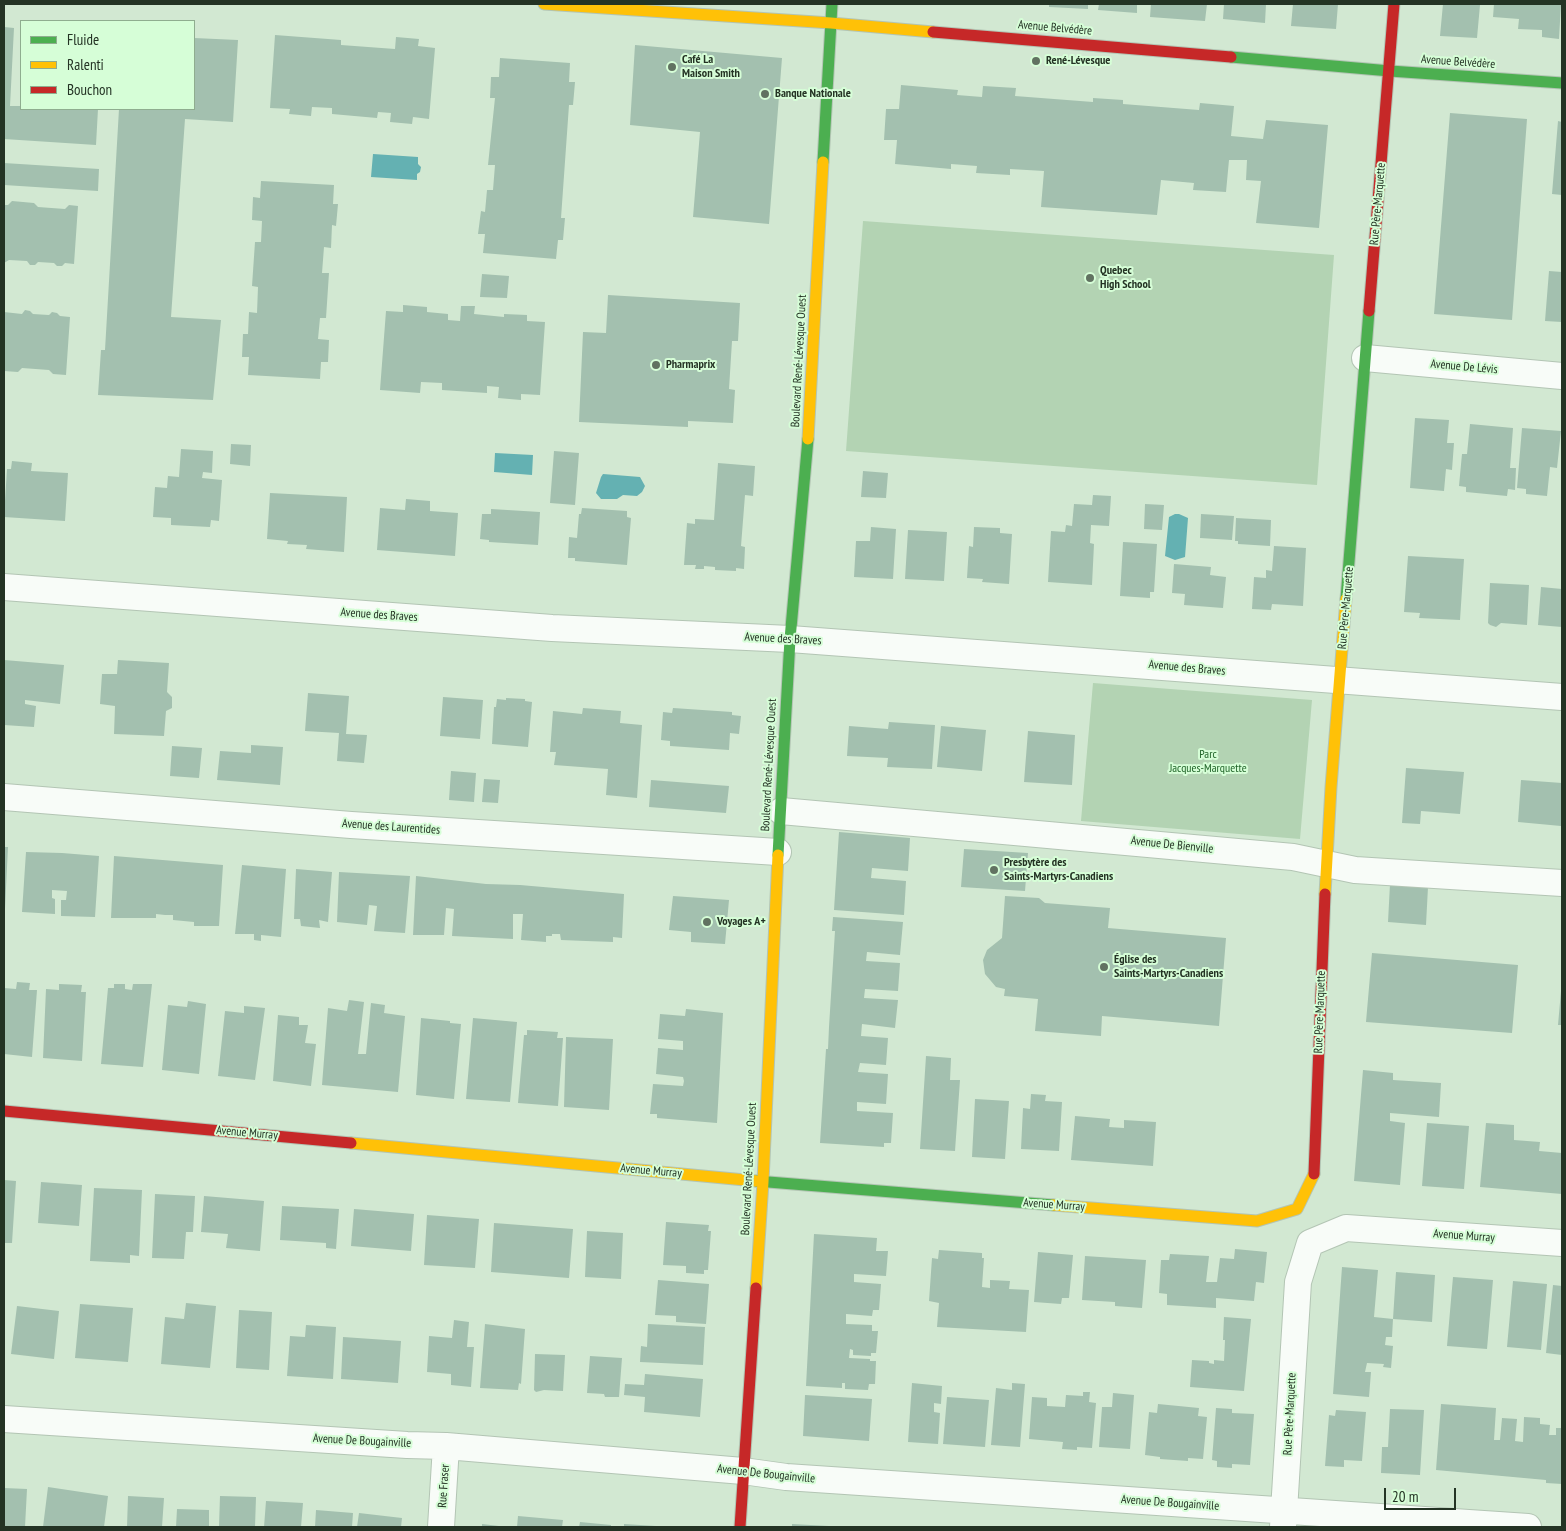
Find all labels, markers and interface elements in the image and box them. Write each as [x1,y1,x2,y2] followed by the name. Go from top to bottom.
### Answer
[1017,18,1093,38] street label: Avenue Belvédère
[20,20,195,110] legend
[67,30,99,49] text: Fluide
[1420,52,1496,72] street label: Avenue Belvédère
[682,53,740,81] place label: Café La Maison Smith
[1046,54,1110,68] place label: René-Lévesque
[67,55,104,74] text: Ralenti
[1030,55,1042,67] marker: René-Lévesque
[666,61,678,73] marker: Café La Maison Smith
[67,80,112,99] text: Bouchon
[775,87,851,101] place label: Banque Nationale
[759,88,771,100] marker: Banque Nationale
[1367,162,1389,246] street label: Rue Père-Marquette
[1100,264,1151,292] place label: Quebec High School
[1084,272,1096,284] marker: Quebec High School
[788,294,810,428] street label: Boulevard René-Lévesque Ouest
[1430,357,1498,377] street label: Avenue De Lévis
[666,358,715,372] place label: Pharmaprix
[650,359,662,371] marker: Pharmaprix
[1335,566,1357,650] street label: Rue Père-Marquette
[340,605,418,625] street label: Avenue des Braves
[744,630,822,648] street label: Avenue des Braves
[1148,657,1226,679] street label: Avenue des Braves
[758,698,780,832] street label: Boulevard René-Lévesque Ouest
[1169,748,1247,776] park label: Parc Jacques-Marquette
[342,816,440,838] street label: Avenue des Laurentides
[1130,834,1214,856] street label: Avenue De Bienville
[1004,856,1113,884] place label: Presbytère des Saints-Martyrs-Canadiens
[988,864,1000,876] marker: Presbytère des Saints-Martyrs-Canadiens
[717,915,766,929] place label: Voyages A+
[701,916,713,928] marker: Voyages A+
[1114,953,1223,981] place label: Église des Saints-Martyrs-Canadiens
[1098,961,1110,973] marker: Église des Saints-Martyrs-Canadiens
[1311,970,1329,1054] street label: Rue Père-Marquette
[738,1102,760,1236] street label: Boulevard René-Lévesque Ouest
[216,1123,278,1143] street label: Avenue Murray
[620,1161,682,1181] street label: Avenue Murray
[1023,1196,1085,1214] street label: Avenue Murray
[1433,1227,1495,1245] street label: Avenue Murray
[1281,1372,1299,1456] street label: Rue Père-Marquette
[312,1431,412,1451] street label: Avenue De Bougainville
[716,1462,816,1486] street label: Avenue De Bougainville
[435,1464,453,1508] street label: Rue Fraser
[1386,1478,1458,1510] scale bar
[1392,1487,1418,1506] text: 20 m
[1120,1492,1220,1514] street label: Avenue De Bougainville

